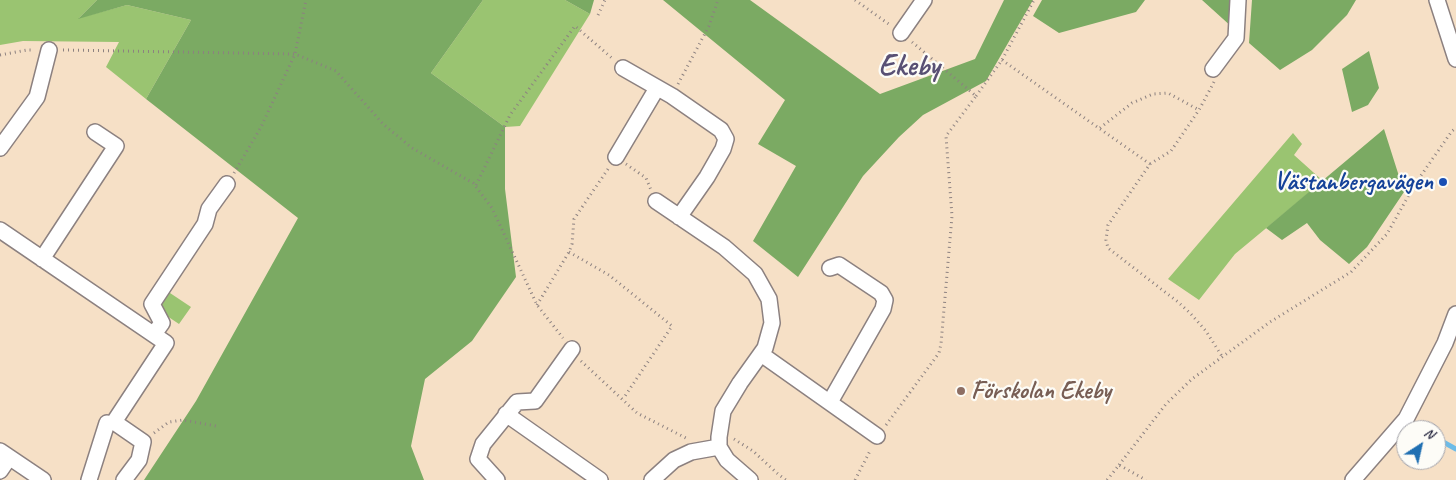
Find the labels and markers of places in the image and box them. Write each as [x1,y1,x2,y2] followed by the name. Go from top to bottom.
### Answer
[1274,167,1433,197] place label: Västanbergavägen
[1437,176,1449,188] marker: Västanbergavägen
[971,376,1111,406] place label: Förskolan Ekeby
[955,385,967,397] marker: Förskolan Ekeby

